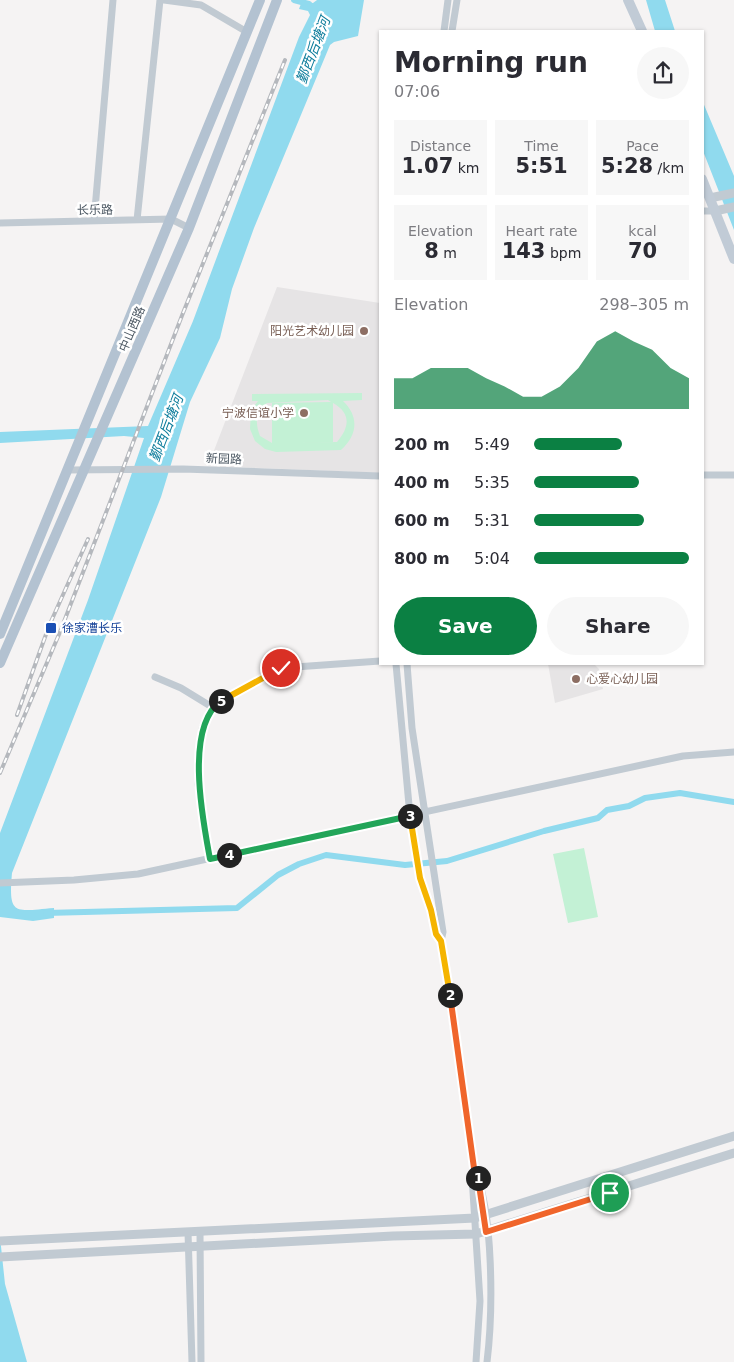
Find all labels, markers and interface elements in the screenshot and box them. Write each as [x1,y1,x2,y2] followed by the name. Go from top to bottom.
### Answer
[293,12,334,86] water label: 鄞西后塘河
[394,46,588,79] text: Morning run
[637,47,689,99] button: share
[394,82,440,101] text: 07:06
[410,138,471,154] text: Distance
[524,138,559,154] text: Time
[626,138,659,154] text: Pace
[401,154,453,178] text: 1.07
[515,154,568,178] text: 5:51
[601,154,653,178] text: 5:28
[453,160,480,176] text: km
[653,160,684,176] text: /km
[77,203,113,217] street label: 长乐路
[408,223,473,239] text: Elevation
[506,223,577,239] text: Heart rate
[628,223,657,239] text: kcal
[424,239,439,263] text: 8
[502,239,545,263] text: 143
[628,239,657,263] text: 70
[439,245,457,261] text: m
[545,245,581,261] text: bpm
[394,295,468,314] text: Elevation
[599,295,689,314] text: 298–305 m
[116,304,148,354] street label: 中山西路
[270,324,354,338] place label: 阳光艺术幼儿园
[358,325,370,337] marker: 阳光艺术幼儿园
[146,390,187,464] water label: 鄞西后塘河
[222,406,294,420] place label: 宁波信谊小学
[298,407,310,419] marker: 宁波信谊小学
[394,435,450,454] text: 200 m
[474,435,510,454] text: 5:49
[206,451,242,467] street label: 新园路
[394,473,450,492] text: 400 m
[474,473,510,492] text: 5:35
[394,511,450,530] text: 600 m
[474,511,510,530] text: 5:31
[394,549,450,568] text: 800 m
[474,549,510,568] text: 5:04
[394,597,537,655] button: Save
[547,597,689,655] button: Share
[44,621,58,635] marker: 徐家漕长乐
[62,621,122,635] place label: 徐家漕长乐
[260,647,302,689] pin
[267,654,295,682] icon: check
[586,672,658,686] place label: 心爱心幼儿园
[570,673,582,685] marker: 心爱心幼儿园
[208,688,234,714] pin: 5
[217,693,226,709] text: 5
[398,804,422,828] pin: 3
[406,808,415,824] text: 3
[216,842,242,868] pin: 4
[225,847,234,863] text: 4
[438,982,462,1008] pin: 2
[446,987,455,1003] text: 2
[466,1166,490,1190] pin: 1
[474,1170,483,1186] text: 1
[589,1172,631,1214] pin
[596,1179,624,1207] icon: arrive

